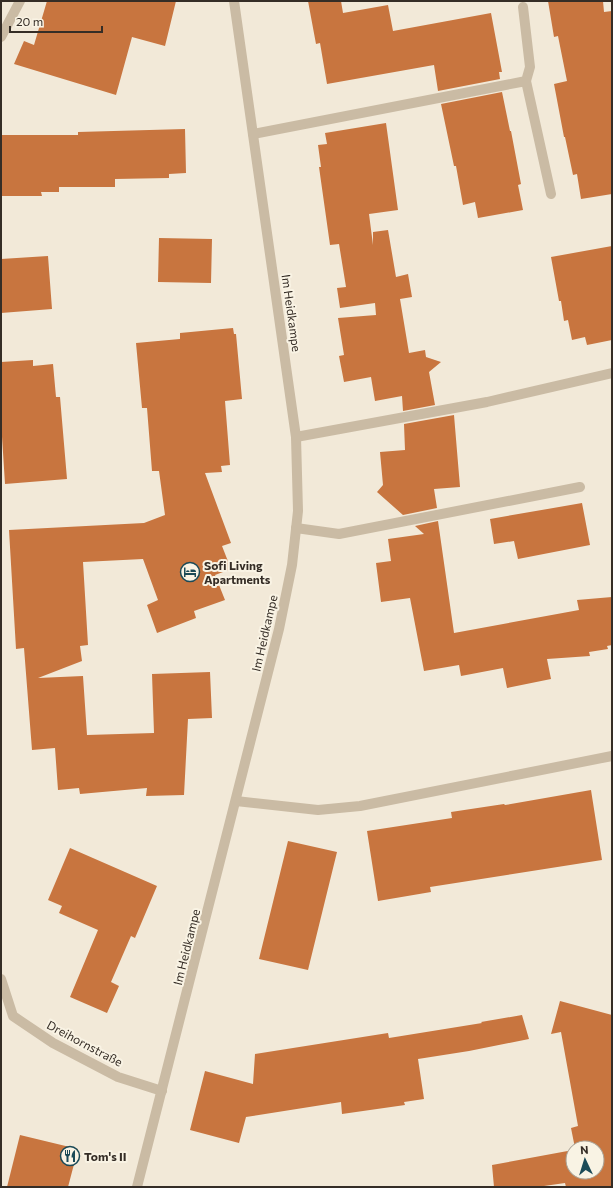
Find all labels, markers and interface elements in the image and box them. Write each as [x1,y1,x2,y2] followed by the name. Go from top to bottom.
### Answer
[10,8,102,34] scale bar
[16,14,43,28] text: 20 m
[280,273,304,353] street label: Im Heidkampe
[204,558,271,586] place label: Sofi Living Apartments
[179,561,201,583] hotel icon: Sofi Living Apartments
[248,593,280,673] street label: Im Heidkampe
[170,907,202,987] street label: Im Heidkampe
[45,1017,125,1069] street label: Dreihornstraße
[565,1140,605,1180] north arrow
[580,1143,589,1156] text: N
[59,1145,81,1167] restaurant icon: Tom's II
[84,1149,127,1163] place label: Tom's II

